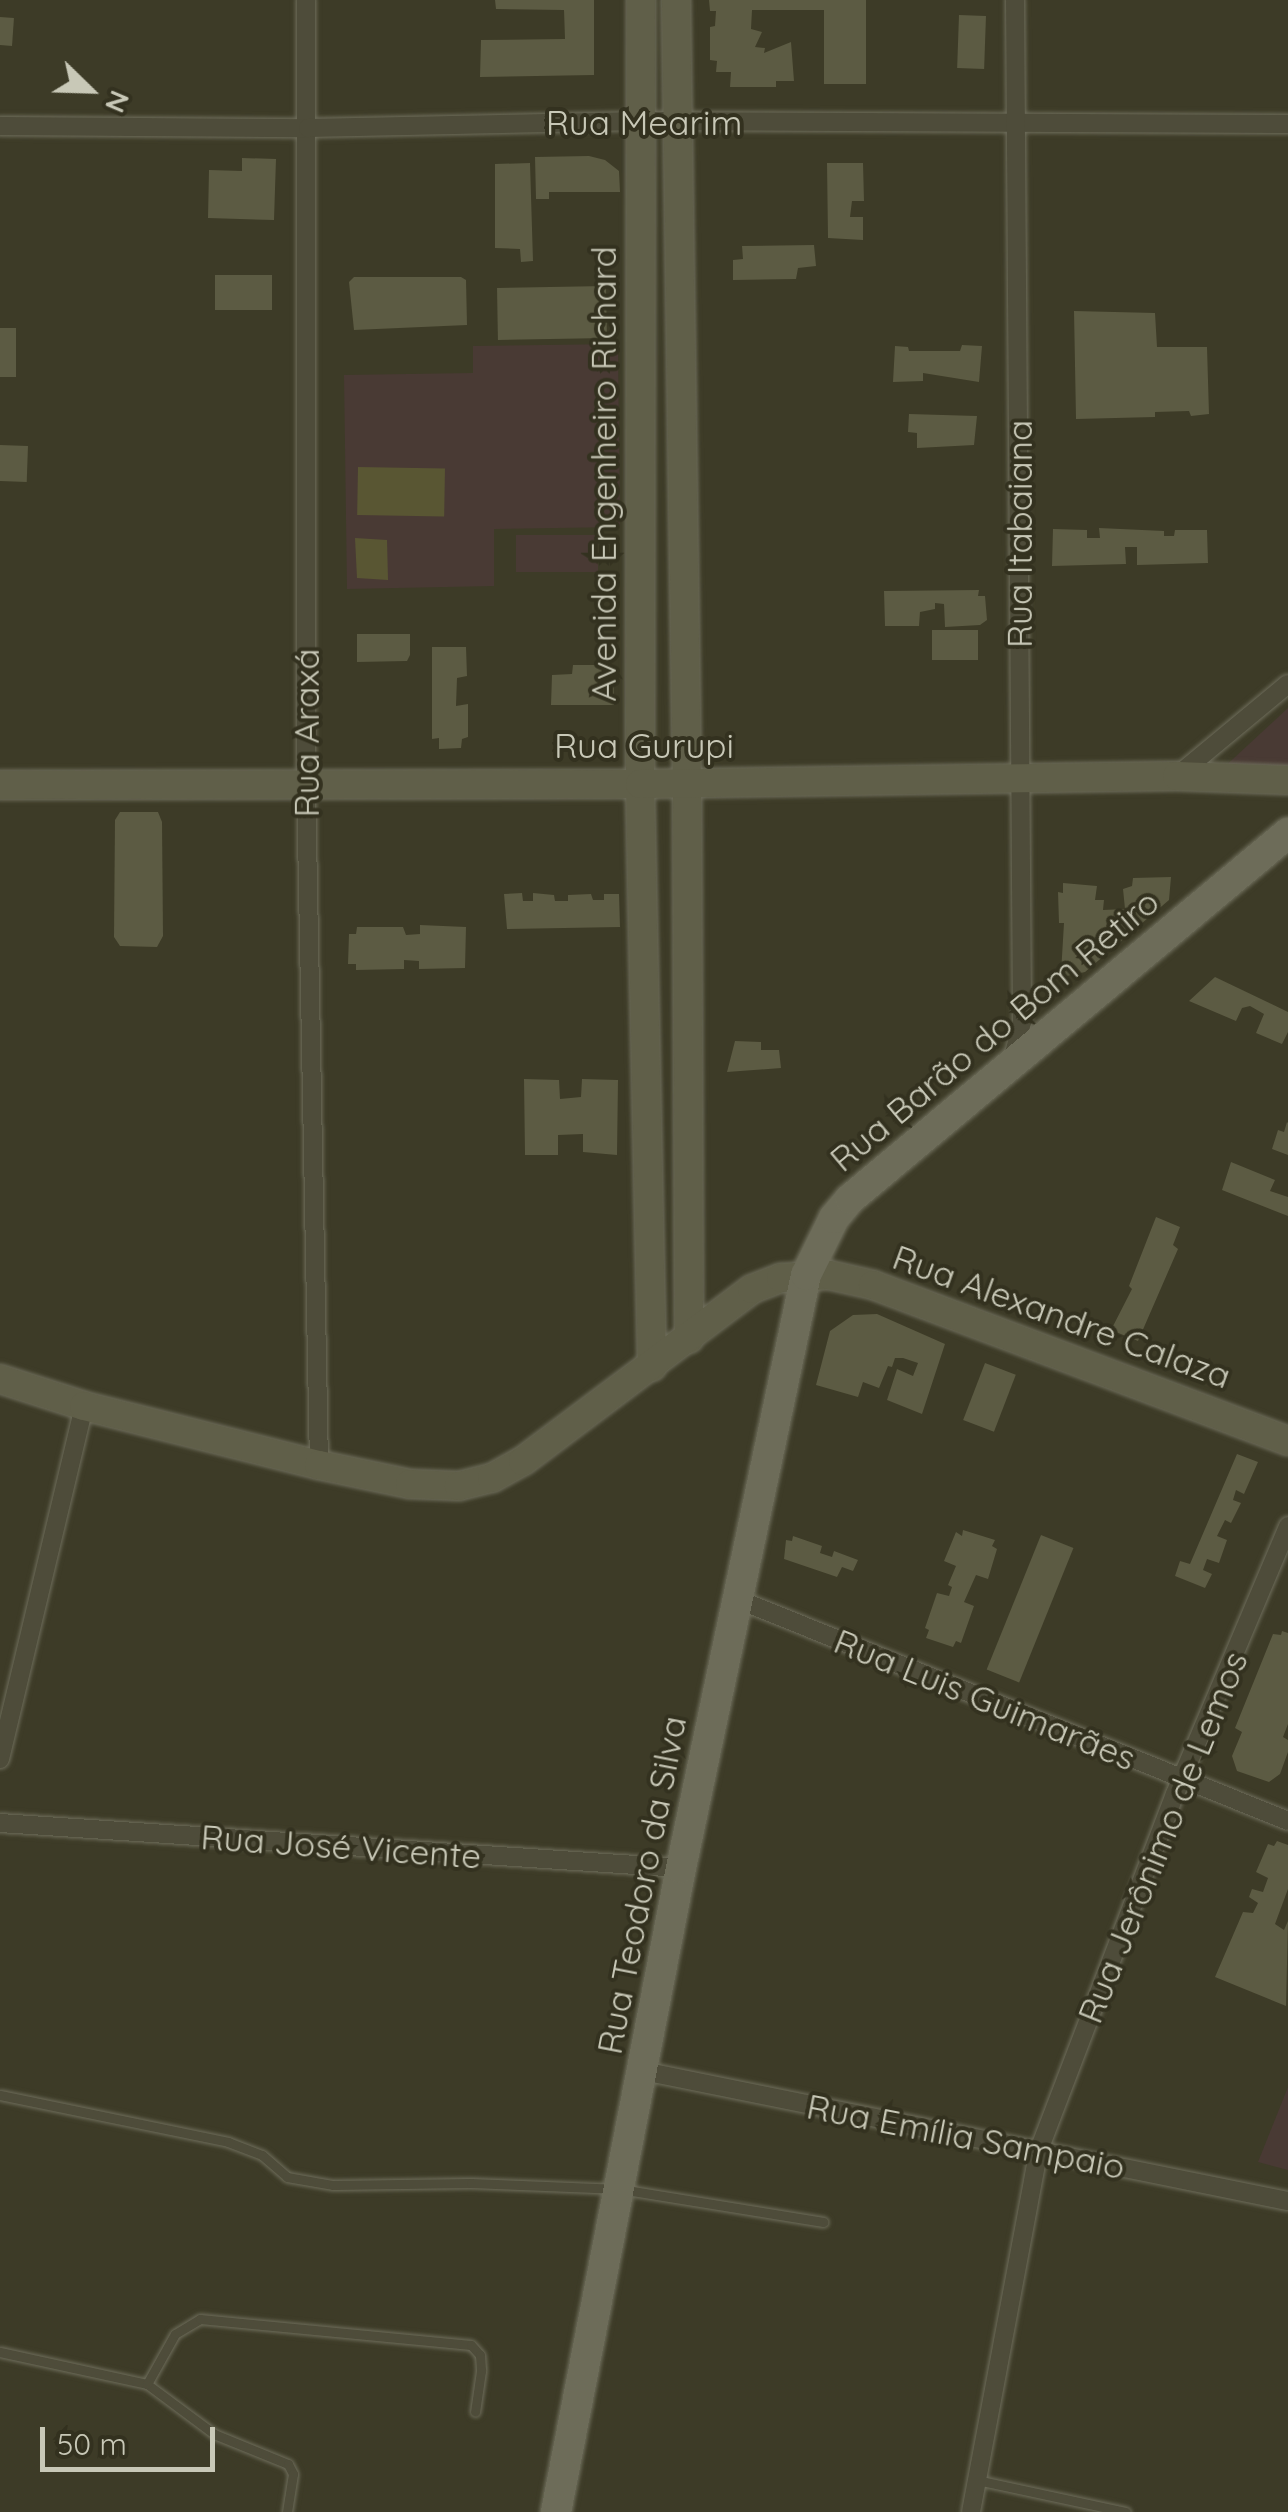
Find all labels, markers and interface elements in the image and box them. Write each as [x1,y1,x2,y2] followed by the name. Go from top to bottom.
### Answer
[40,40,140,140] north arrow
[98,86,138,118] text: N
[546,101,742,143] street label: Rua Mearim
[582,246,624,702] street label: Avenida Engenheiro Richard
[998,420,1040,648] street label: Rua Itabaiana
[285,649,327,817] street label: Rua Araxá
[554,724,734,766] street label: Rua Gurupi
[821,880,1167,1180] street label: Rua Barão do Bom Retiro
[887,1235,1237,1397] street label: Rua Alexandre Calaza
[828,1619,1142,1779] street label: Rua Luis Guimarães
[1068,1645,1256,2029] street label: Rua Jerônimo de Lemos
[588,1712,694,2058] street label: Rua Teodoro da Silva
[199,1815,483,1877] street label: Rua José Vicente
[803,2085,1129,2187] street label: Rua Emília Sampaio
[45,2407,220,2469] scale bar
[57,2425,127,2463] text: 50 m

